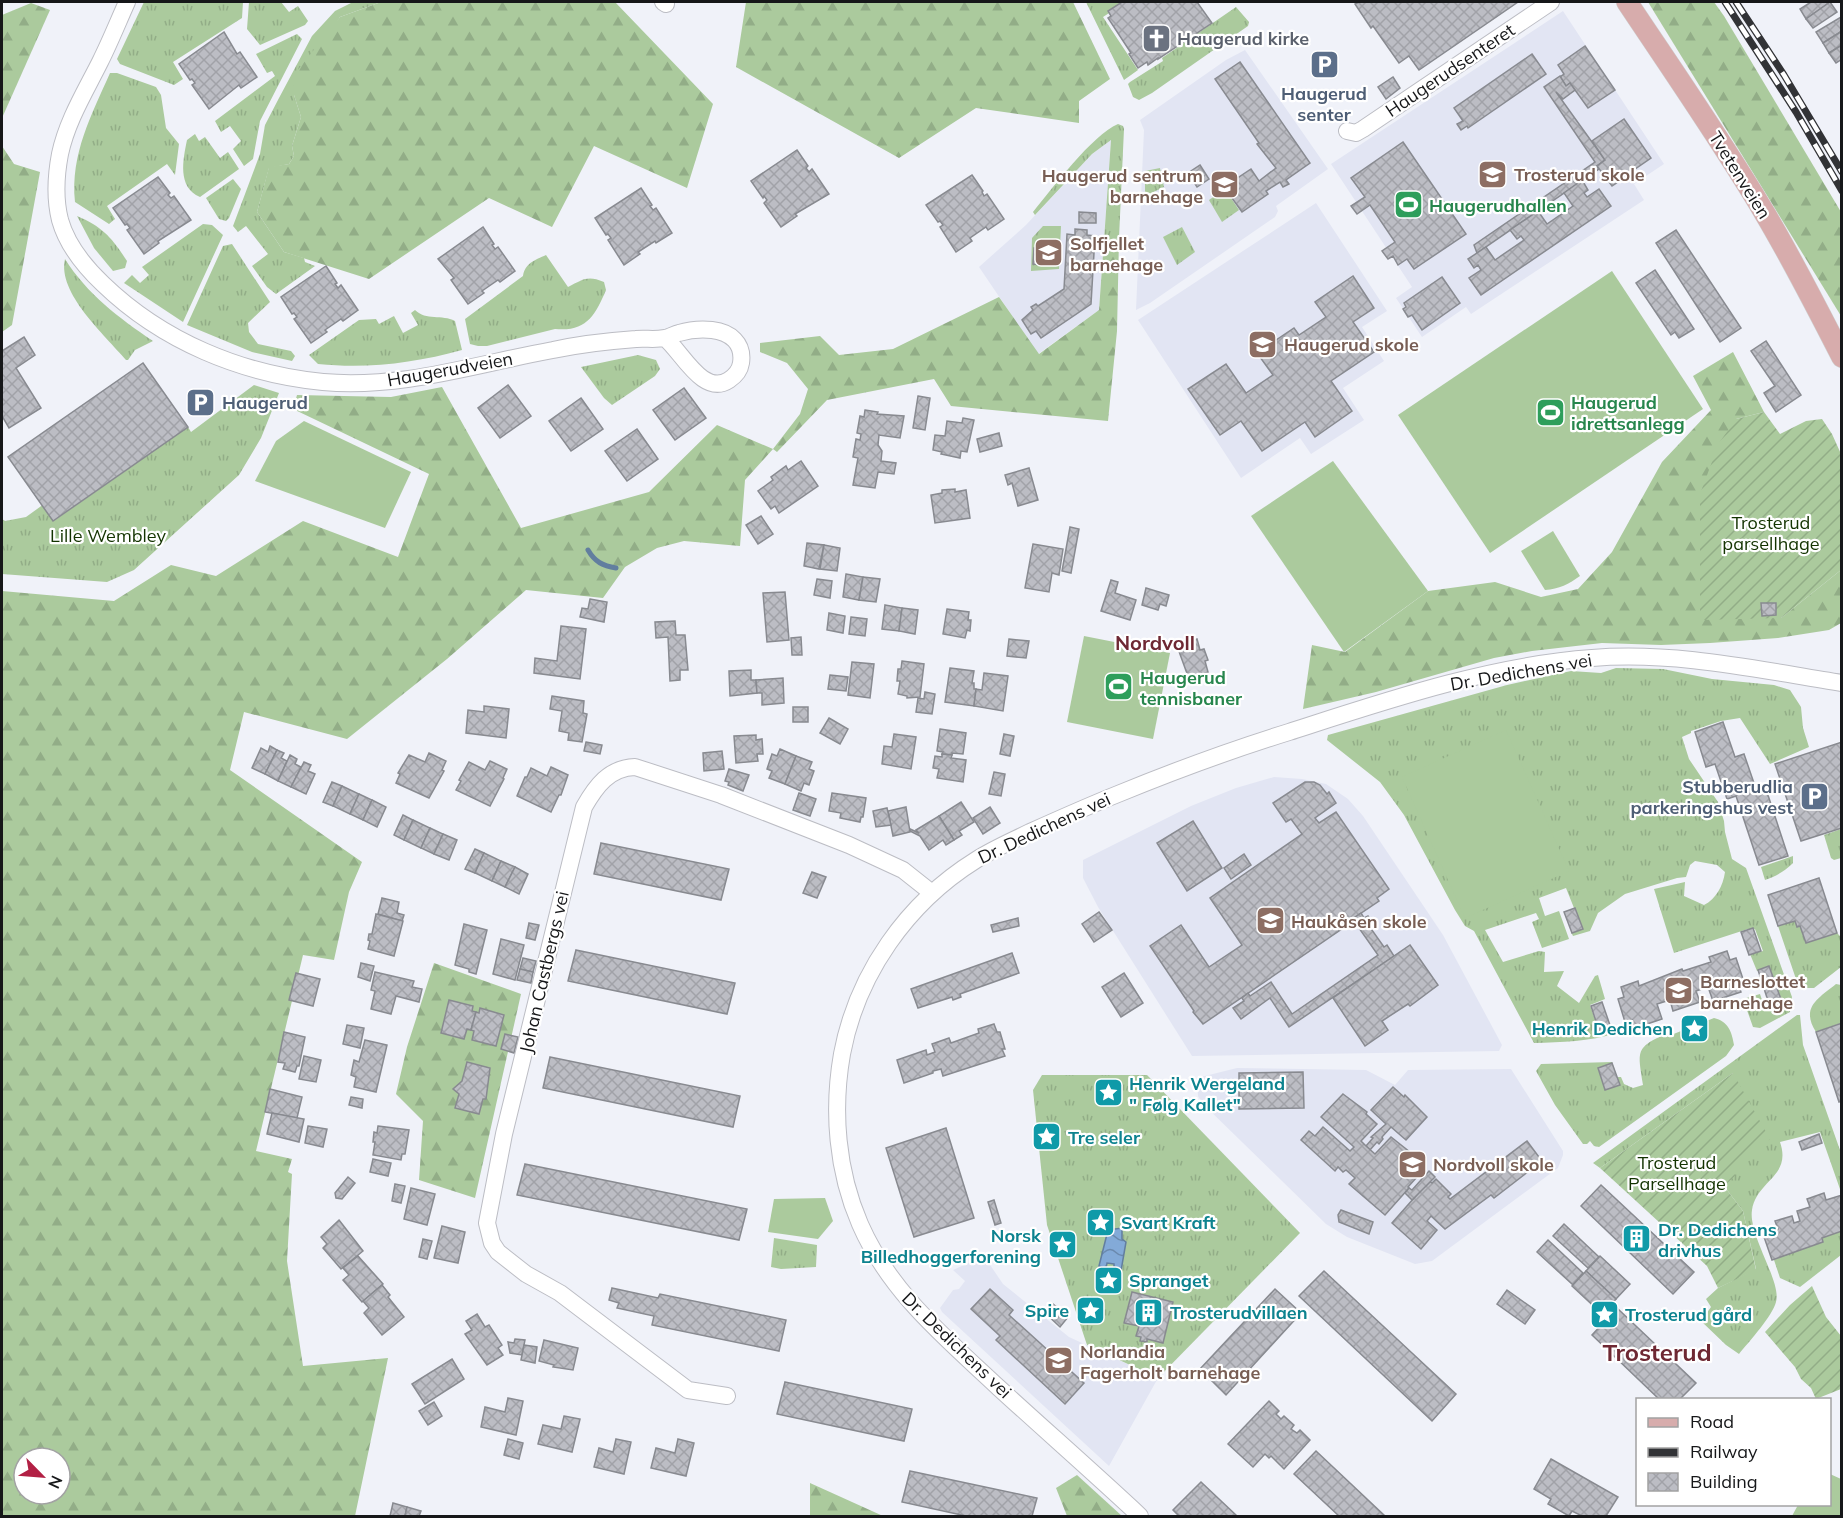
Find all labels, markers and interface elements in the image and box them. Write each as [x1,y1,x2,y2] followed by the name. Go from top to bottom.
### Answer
[1381,18,1519,122] street label: Haugerudsenteret
[1140,22,1172,54] church icon: Haugerud kirke
[1177,27,1309,50] place label: Haugerud kirke
[1308,48,1340,80] parking icon: Haugerud senter
[1281,82,1367,126] place label: Haugerud senter
[1704,127,1776,223] street label: Tvetenveien
[1477,158,1509,190] school or university icon: Trosterud skole
[1514,163,1645,186] place label: Trosterud skole
[1042,164,1203,208] place label: Haugerud sentrum barnehage
[1208,169,1240,201] school or university icon: Haugerud sentrum barnehage
[1392,189,1424,221] sports icon: Haugerudhallen
[1429,194,1567,217] place label: Haugerudhallen
[1070,232,1163,276] place label: Solfjellet barnehage
[1033,237,1065,269] school or university icon: Solfjellet barnehage
[1247,328,1279,360] school or university icon: Haugerud skole
[1284,333,1419,356] place label: Haugerud skole
[385,347,515,391] street label: Haugerudveien
[185,386,217,418] parking icon: Haugerud
[222,391,308,414] place label: Haugerud
[1571,391,1685,435] place label: Haugerud idrettsanlegg
[1534,396,1566,428] sports icon: Haugerud idrettsanlegg
[1722,511,1820,555] park label: Trosterud parsellhage
[50,524,166,547] park label: Lille Wembley
[1115,630,1195,655] district label: Nordvoll
[1448,648,1594,696] street label: Dr. Dedichens vei
[1140,666,1243,710] place label: Haugerud tennisbaner
[1103,671,1135,703] sports icon: Haugerud tennisbaner
[1630,775,1793,819] place label: Stubberudlia parkeringshus vest
[1798,780,1830,812] parking icon: Stubberudlia parkeringshus vest
[974,787,1114,869] street label: Dr. Dedichens vei
[514,889,574,1055] street label: Johan Castbergs vei
[1254,905,1286,937] school or university icon: Haukåsen skole
[1291,910,1427,933] place label: Haukåsen skole
[1700,970,1806,1014] place label: Barneslottet barnehage
[1663,975,1695,1007] school or university icon: Barneslottet barnehage
[1678,1012,1710,1044] place icon: Henrik Dedichen
[1532,1017,1673,1040] place label: Henrik Dedichen
[1129,1072,1285,1116] place label: Henrik Wergeland " Følg Kallet"
[1092,1077,1124,1109] place icon: Henrik Wergeland " Følg Kallet"
[1031,1121,1063,1153] place icon: Tre seler
[1068,1126,1141,1149] place label: Tre seler
[1396,1148,1428,1180] school or university icon: Nordvoll skole
[1628,1151,1726,1195] park label: Trosterud Parsellhage
[1433,1153,1554,1176] place label: Nordvoll skole
[1084,1206,1116,1238] place icon: Svart Kraft
[1121,1211,1216,1234] place label: Svart Kraft
[1658,1218,1777,1262] place label: Dr. Dedichens drivhus
[1621,1223,1653,1255] building icon: Dr. Dedichens drivhus
[861,1224,1042,1268] place label: Norsk Billedhoggerforening
[1046,1229,1078,1261] place icon: Norsk Billedhoggerforening
[1092,1264,1124,1296] place icon: Spranget
[1129,1269,1209,1292] place label: Spranget
[897,1287,1017,1403] street label: Dr. Dedichens vei
[1074,1294,1106,1326] place icon: Spire
[1133,1296,1165,1328] building icon: Trosterudvillaen
[1588,1298,1620,1330] place icon: Trosterud gård
[1025,1299,1069,1322] place label: Spire
[1170,1301,1308,1324] place label: Trosterudvillaen
[1625,1303,1752,1326] place label: Trosterud gård
[1602,1337,1712,1367] district label: Trosterud
[1080,1340,1261,1384] place label: Norlandia Fagerholt barnehage
[1043,1345,1075,1377] school or university icon: Norlandia Fagerholt barnehage
[1636,1398,1831,1506] legend
[1690,1410,1734,1433] text: Road
[1690,1440,1758,1463] text: Railway
[12,1446,72,1506] north arrow
[1690,1470,1758,1493] text: Building
[44,1473,67,1492] text: N

